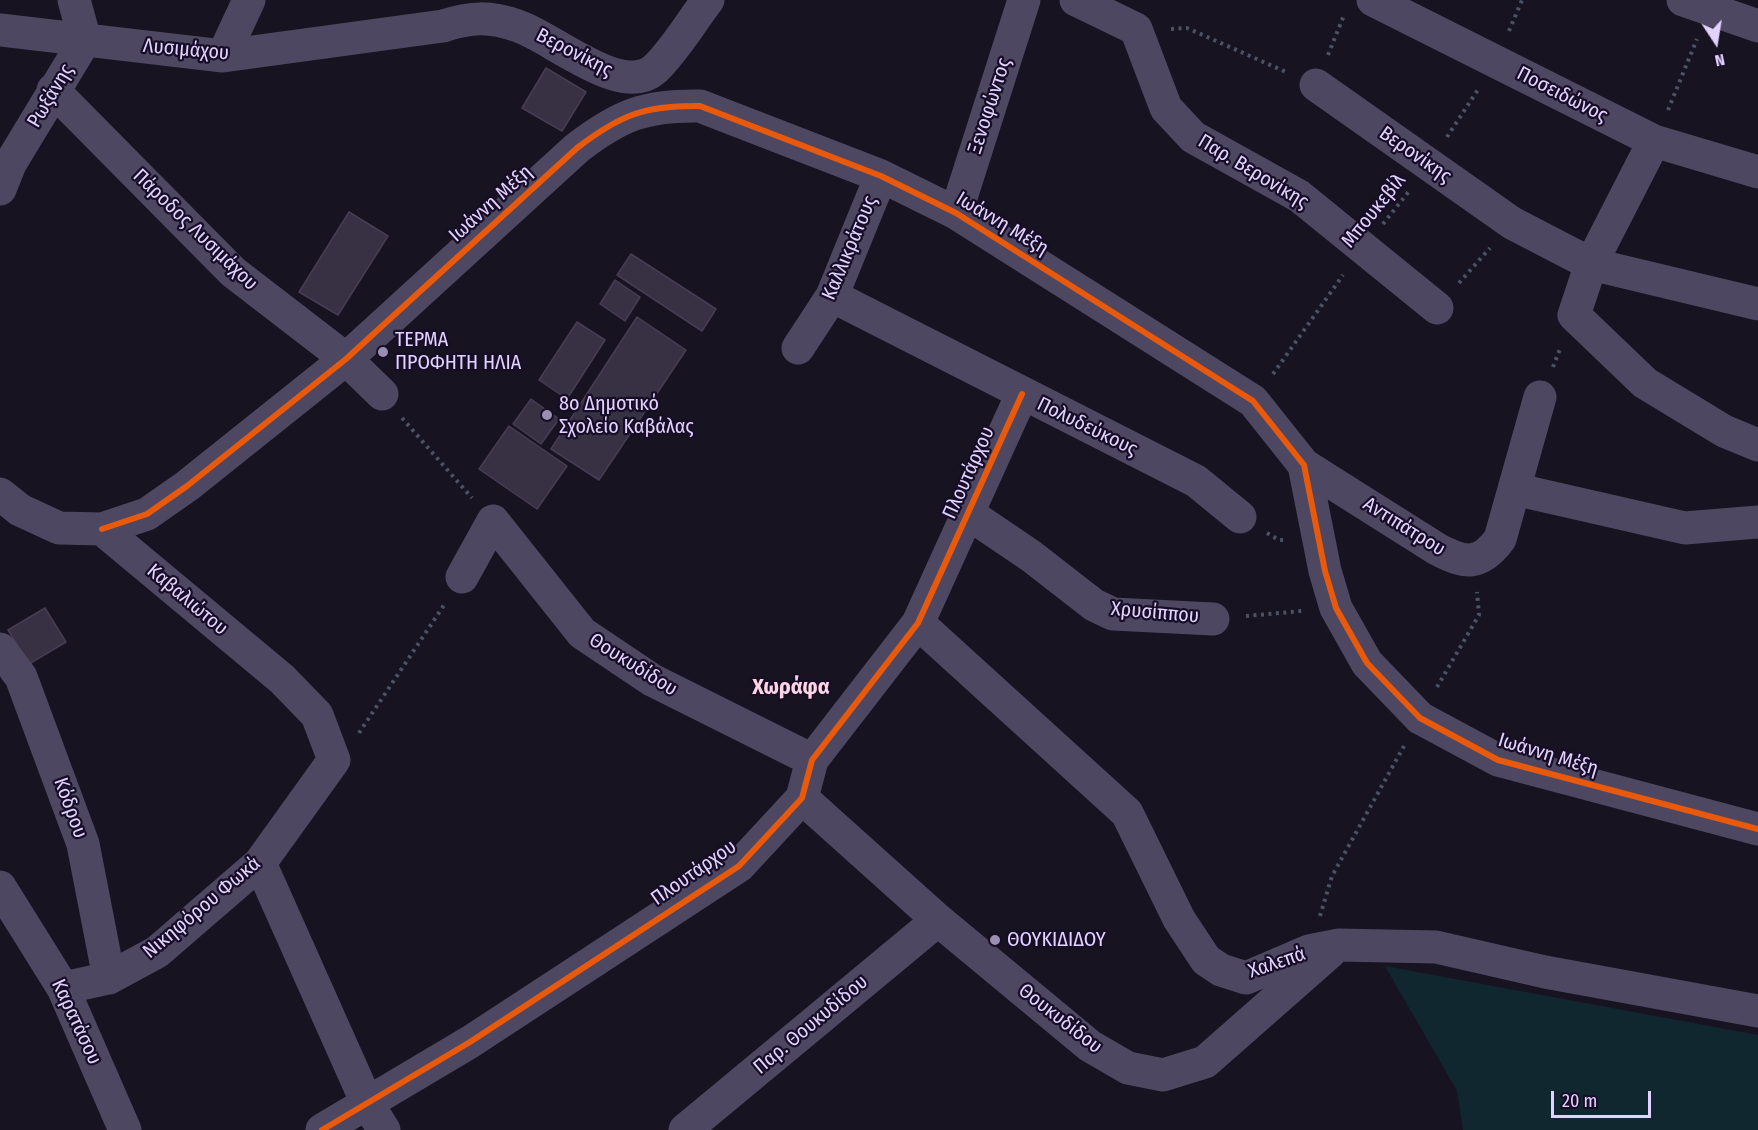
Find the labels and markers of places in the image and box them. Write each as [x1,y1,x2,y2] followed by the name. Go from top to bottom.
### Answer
[395,328,521,375] place label: ΤΕΡΜΑ ΠΡΟΦΗΤΗ ΗΛΙΑ
[376,345,390,359] marker: ΤΕΡΜΑ ΠΡΟΦΗΤΗ ΗΛΙΑ
[559,392,694,439] place label: 8ο Δημοτικό Σχολείο Καβάλας
[540,408,554,422] marker: 8ο Δημοτικό Σχολείο Καβάλας
[1007,928,1106,952] place label: ΘΟΥΚΙΔΙΔΟΥ
[988,933,1002,947] marker: ΘΟΥΚΙΔΙΔΟΥ

